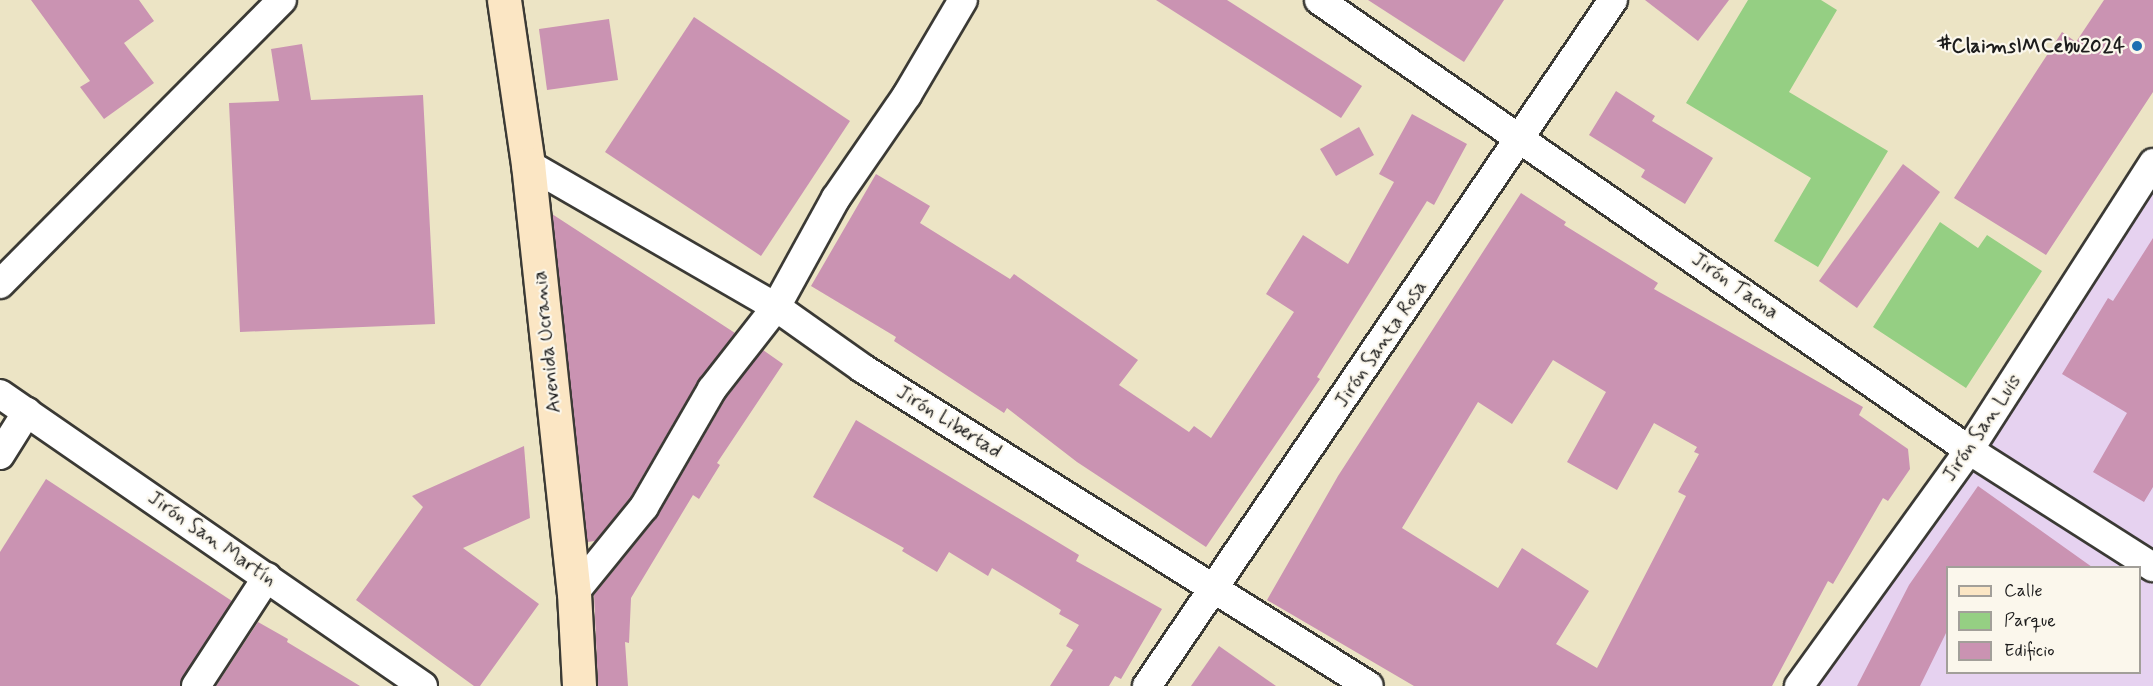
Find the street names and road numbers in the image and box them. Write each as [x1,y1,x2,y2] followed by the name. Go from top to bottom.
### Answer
[1687,247,1783,325] street label: Jirón Tacna
[528,270,566,414] street label: Avenida Ucrania
[1331,278,1431,410] street label: Jirón Santa Rosa
[1938,371,2026,485] street label: Jirón San Luis
[891,380,1007,464] street label: Jirón Libertad
[145,487,279,591] street label: Jirón San Martín

